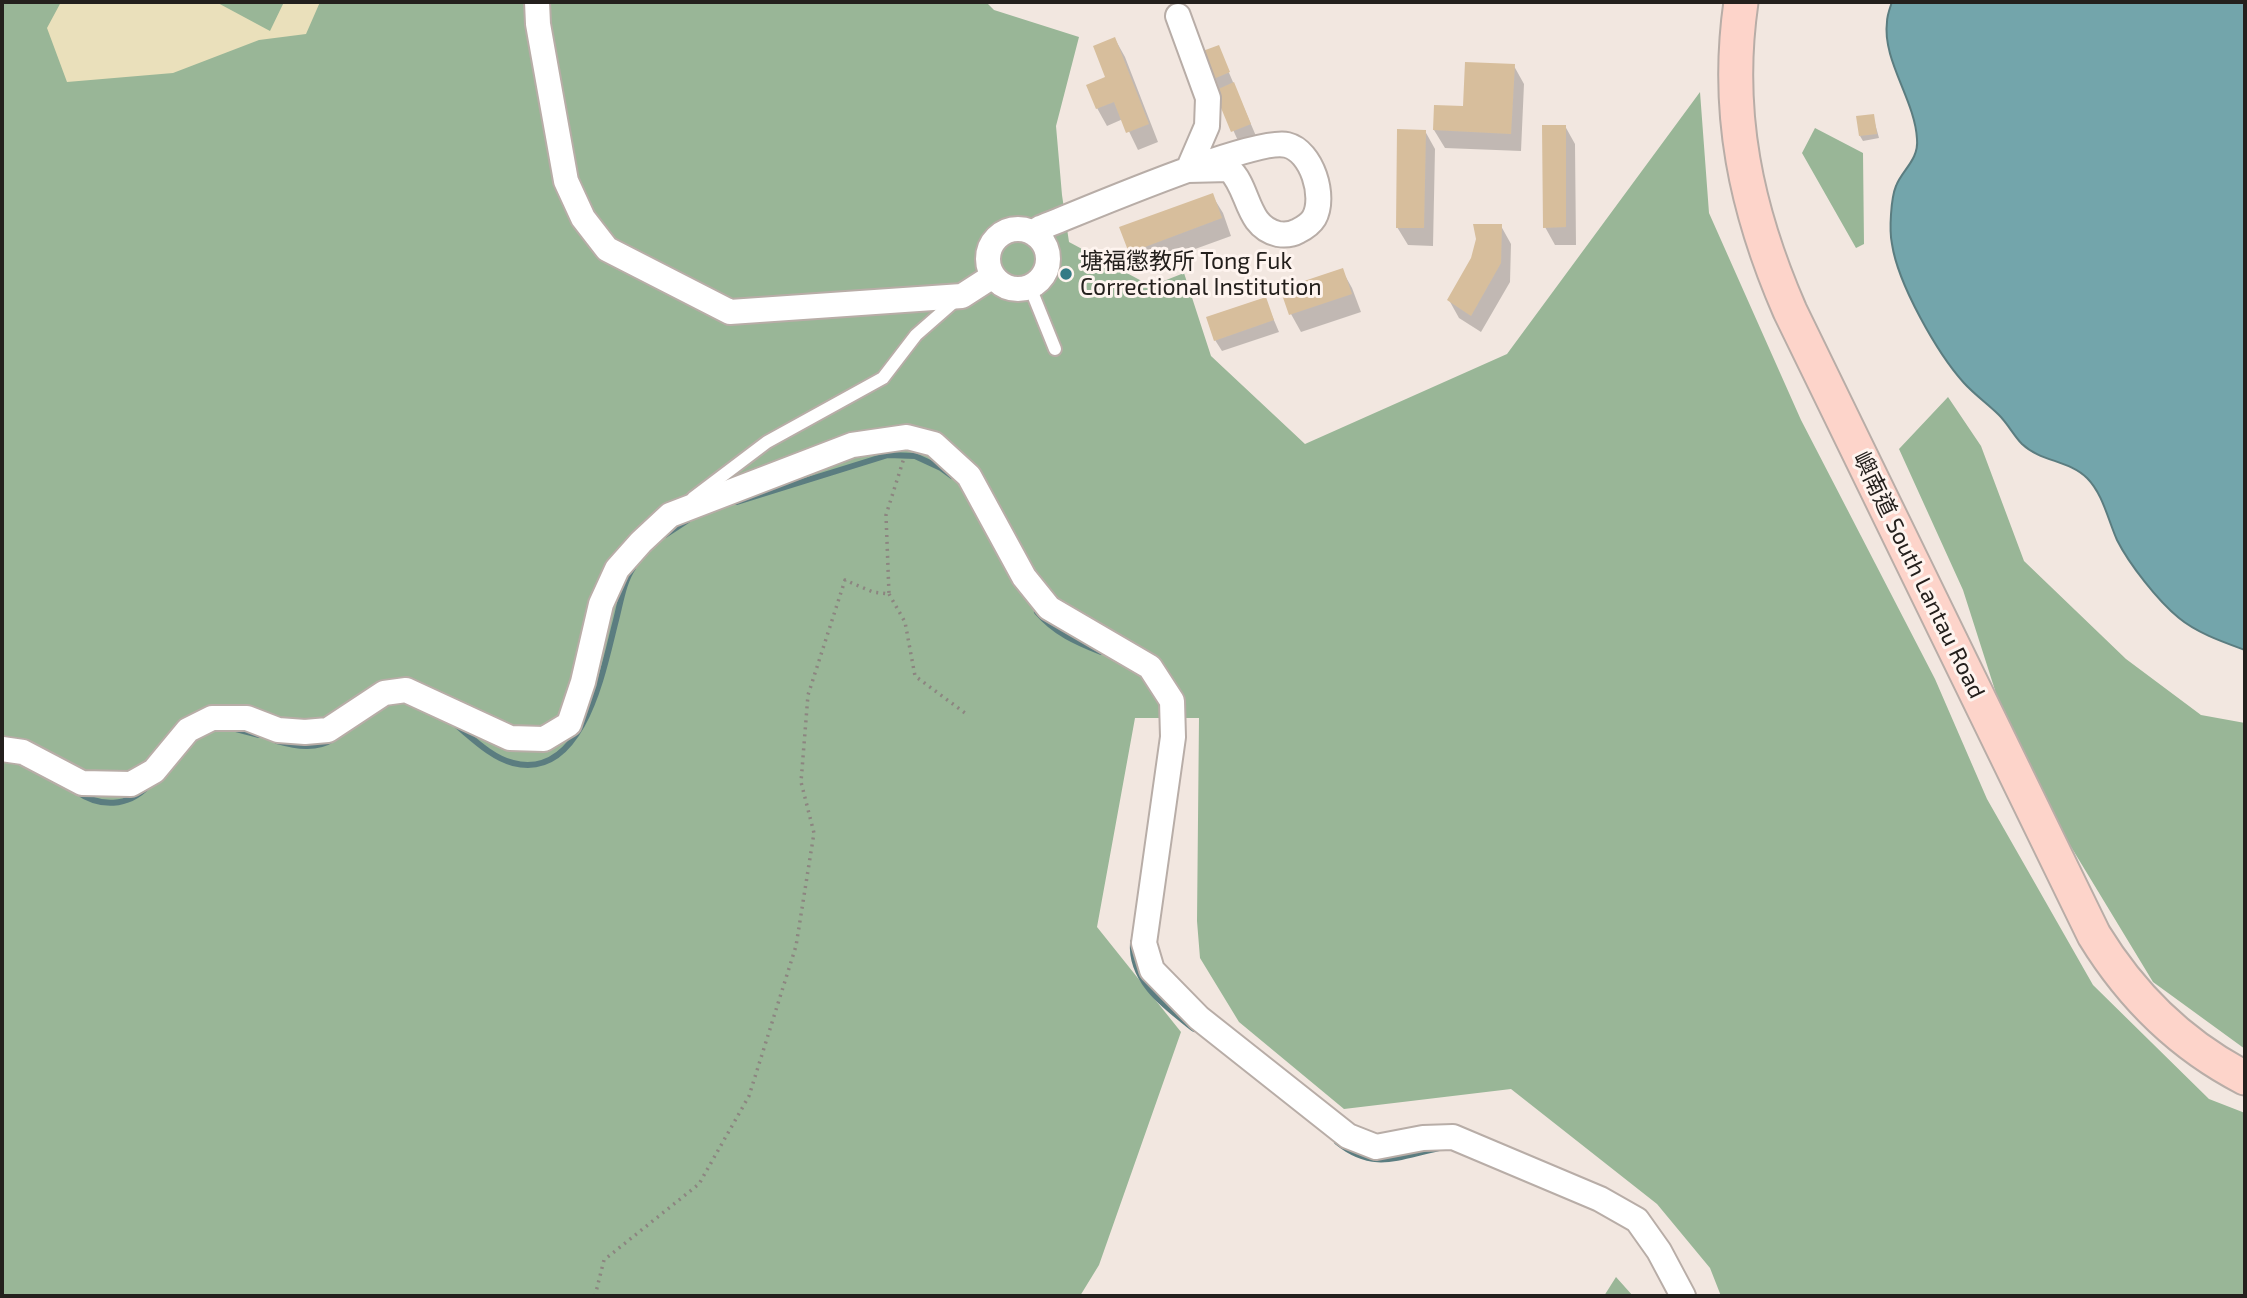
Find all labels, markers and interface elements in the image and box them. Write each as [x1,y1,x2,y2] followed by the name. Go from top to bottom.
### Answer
[1080,247,1322,301] place label: 塘福懲教所 Tong Fuk Correctional Institution
[1058,266,1074,282] marker: 塘福懲教所 Tong Fuk Correctional Institution
[1847,447,1991,703] street label: 嶼南道 South Lantau Road

